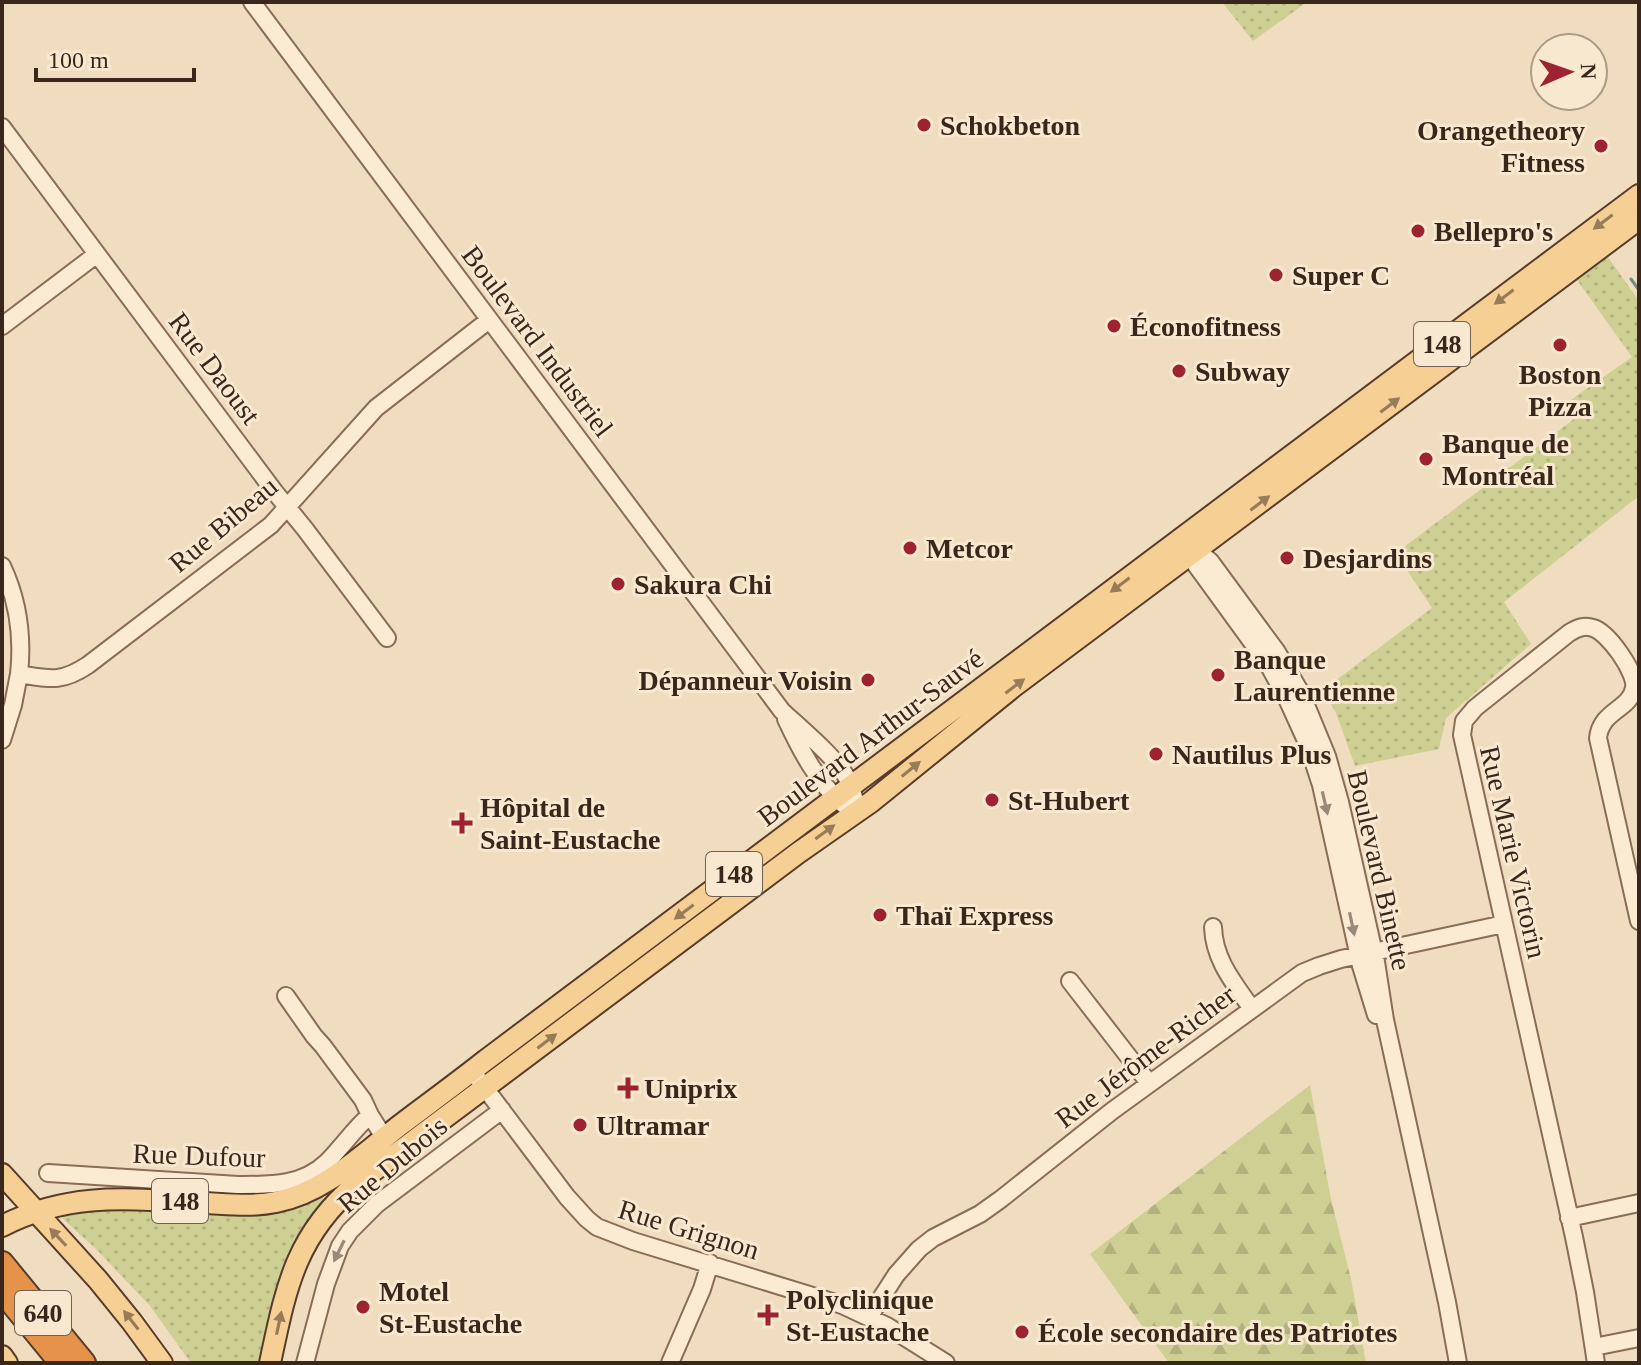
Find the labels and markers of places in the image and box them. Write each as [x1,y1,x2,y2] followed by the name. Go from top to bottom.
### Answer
[940,110,1080,141] place label: Schokbeton
[1417,115,1585,178] place label: Orangetheory Fitness
[915,116,933,134] marker: Schokbeton
[1592,137,1610,155] marker: Orangetheory Fitness
[1434,216,1553,247] place label: Bellepro's
[1409,222,1427,240] marker: Bellepro's
[1292,260,1390,291] place label: Super C
[1267,266,1285,284] marker: Super C
[1130,311,1281,342] place label: Éconofitness
[1105,317,1123,335] marker: Éconofitness
[1551,336,1569,354] marker: Boston Pizza
[1195,356,1290,387] place label: Subway
[1519,359,1602,422] place label: Boston Pizza
[1170,362,1188,380] marker: Subway
[1442,428,1569,491] place label: Banque de Montréal
[1417,450,1435,468] marker: Banque de Montréal
[926,533,1013,564] place label: Metcor
[901,539,919,557] marker: Metcor
[1303,543,1432,574] place label: Desjardins
[1278,549,1296,567] marker: Desjardins
[634,569,772,600] place label: Sakura Chi
[609,575,627,593] marker: Sakura Chi
[1234,644,1395,707] place label: Banque Laurentienne
[639,665,852,696] place label: Dépanneur Voisin
[1209,666,1227,684] marker: Banque Laurentienne
[859,671,877,689] marker: Dépanneur Voisin
[1172,739,1332,770] place label: Nautilus Plus
[1147,745,1165,763] marker: Nautilus Plus
[1008,785,1130,816] place label: St-Hubert
[983,791,1001,809] marker: St-Hubert
[480,792,660,855] place label: Hôpital de Saint-Eustache
[451,812,473,834] marker: Hôpital de Saint-Eustache
[896,900,1054,931] place label: Thaï Express
[871,906,889,924] marker: Thaï Express
[644,1073,737,1104] place label: Uniprix
[619,1079,637,1097] marker: Uniprix
[596,1110,710,1141] place label: Ultramar
[571,1116,589,1134] marker: Ultramar
[379,1276,522,1339] place label: Motel St-Eustache
[786,1284,934,1347] place label: Polyclinique St-Eustache
[354,1298,372,1316] marker: Motel St-Eustache
[757,1304,779,1326] marker: Polyclinique St-Eustache
[1038,1317,1398,1348] place label: École secondaire des Patriotes
[1013,1323,1031,1341] marker: École secondaire des Patriotes

